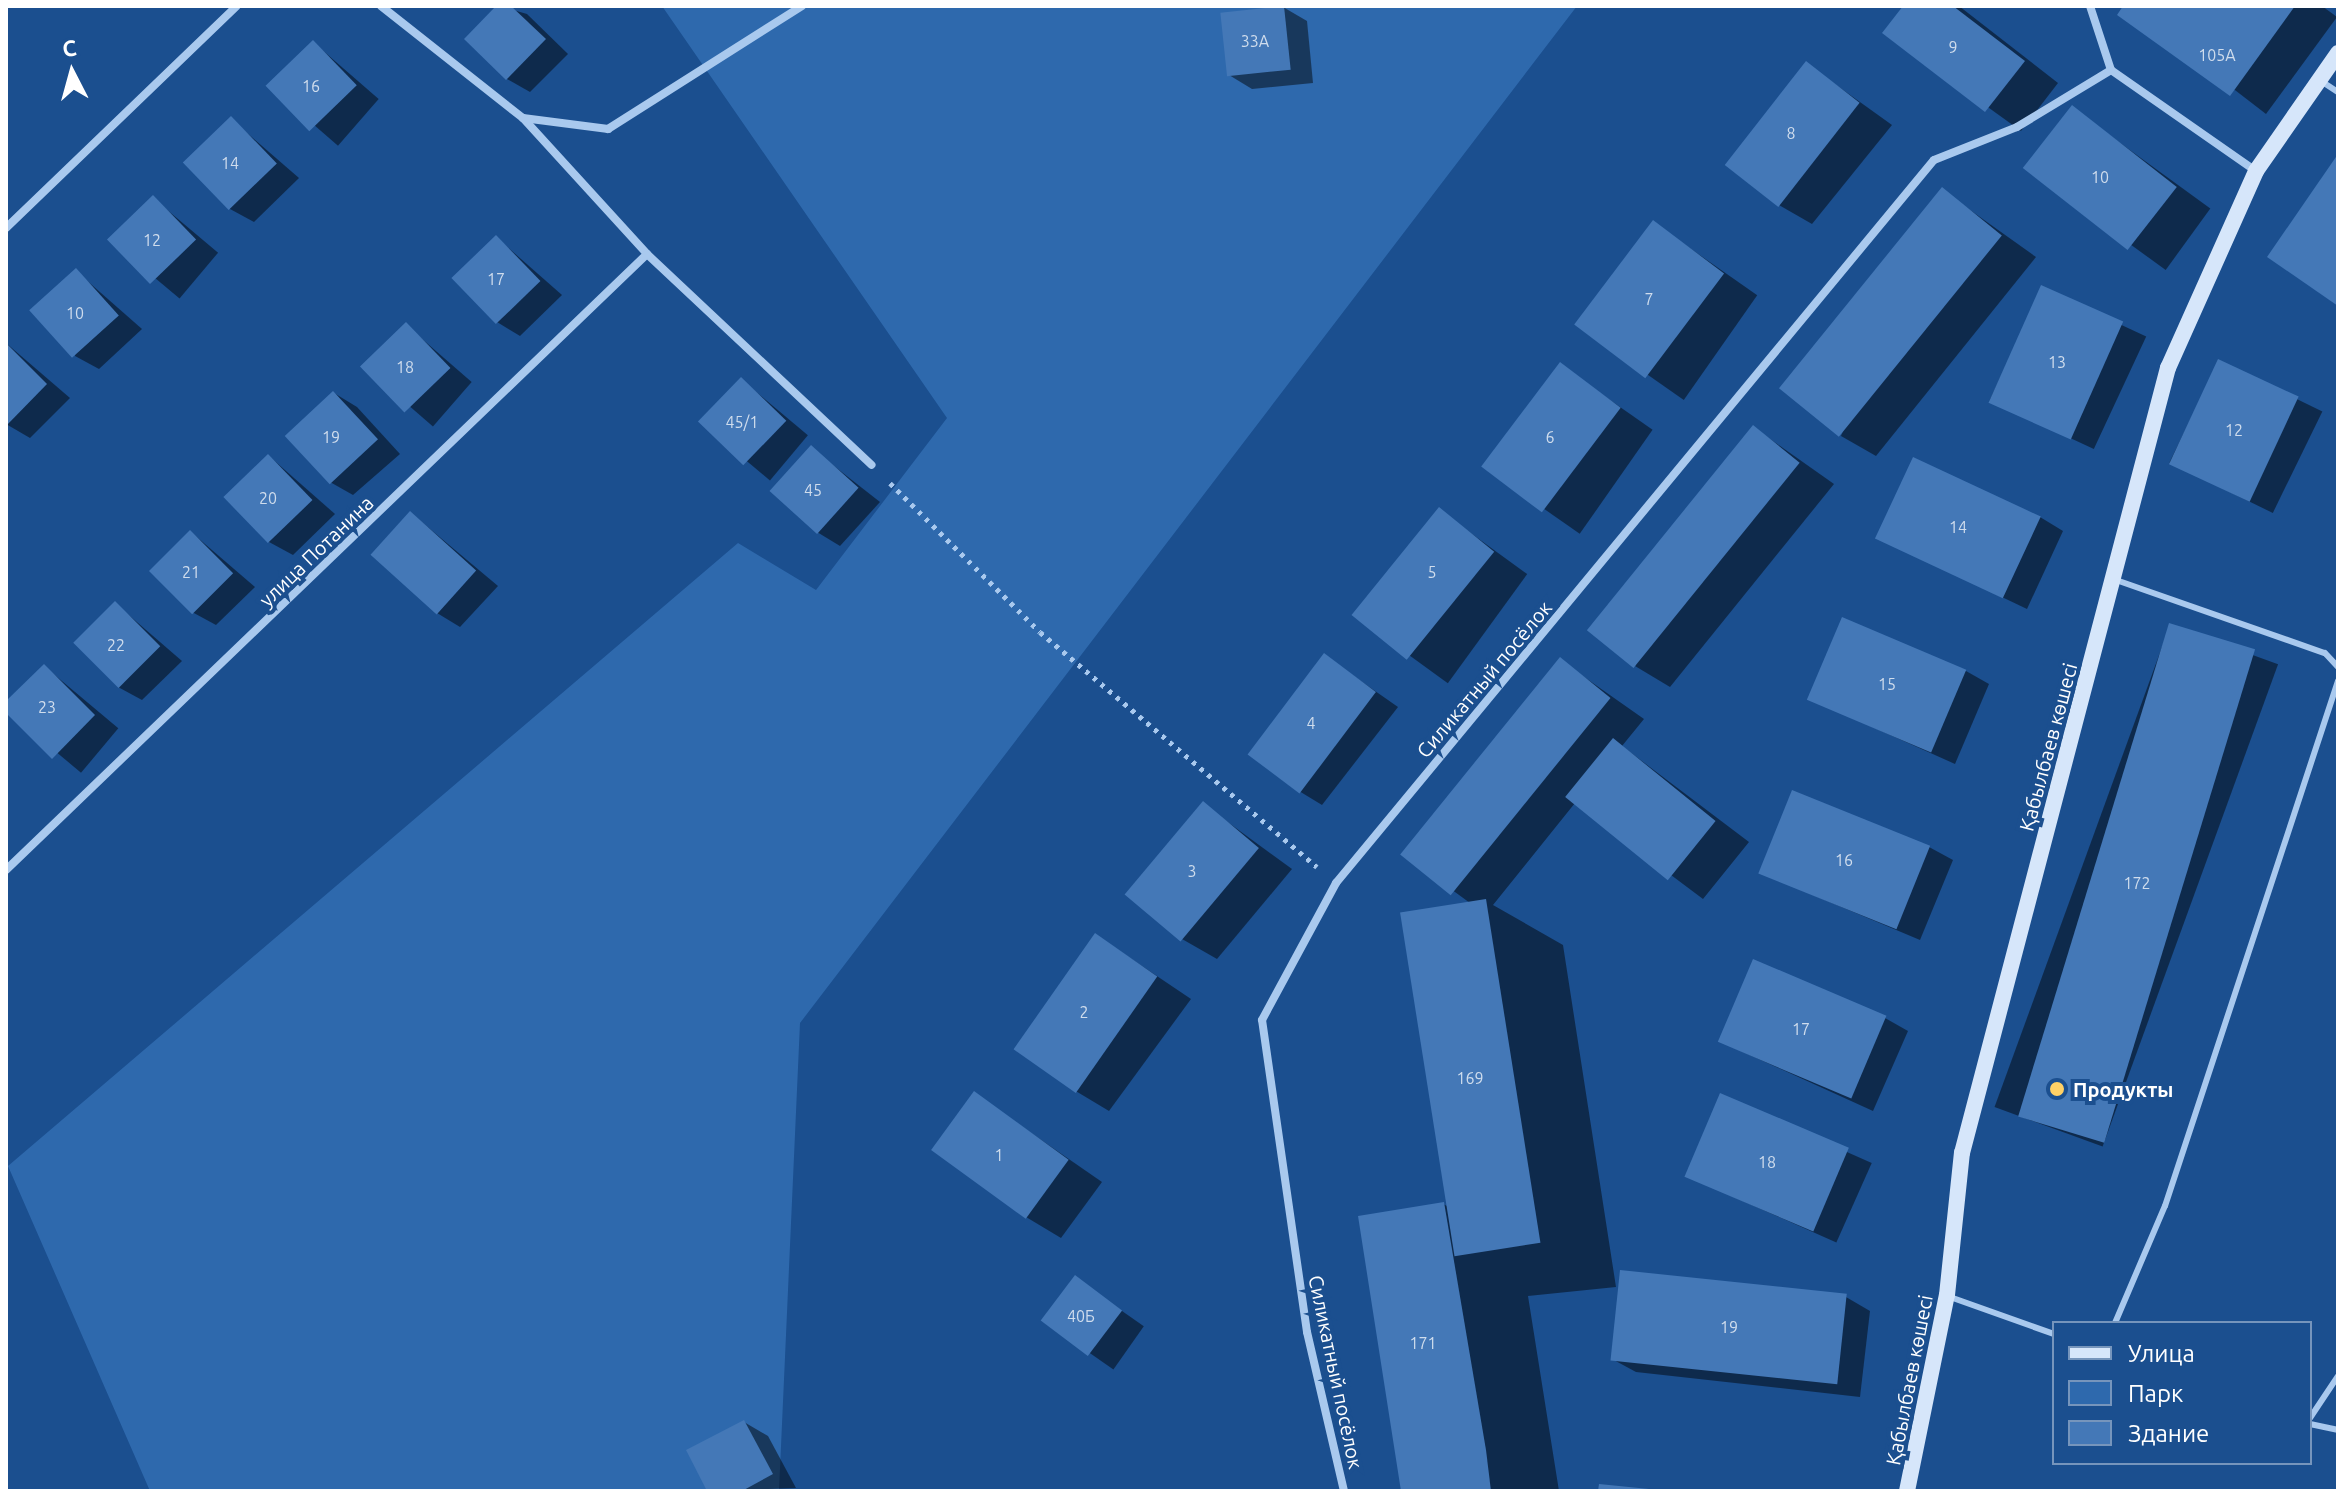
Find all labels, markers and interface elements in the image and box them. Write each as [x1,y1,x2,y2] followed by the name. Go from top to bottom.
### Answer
[1241,31,1269,51] house number: 33A
[32,32,112,112] north arrow
[61,34,78,61] text: С
[1948,37,1958,57] house number: 9
[2198,45,2236,65] house number: 105А
[302,76,320,96] house number: 16
[1786,123,1796,143] house number: 8
[221,153,239,173] house number: 14
[2091,167,2109,187] house number: 10
[143,230,161,250] house number: 12
[487,269,505,289] house number: 17
[1644,289,1654,309] house number: 7
[66,303,84,323] house number: 10
[2048,352,2066,372] house number: 13
[396,357,414,377] house number: 18
[726,412,758,432] house number: 45/1
[2225,420,2243,440] house number: 12
[322,427,340,447] house number: 19
[1545,427,1555,447] house number: 6
[804,480,822,500] house number: 45
[259,488,277,508] house number: 20
[254,490,378,612] street label: улица Потанина
[1949,517,1967,537] house number: 14
[182,562,200,582] house number: 21
[1427,562,1437,582] house number: 5
[1411,596,1557,762] street label: Силикатный посёлок
[107,635,125,655] house number: 22
[2014,660,2082,834] street label: Қабылбаев көшесі
[1878,674,1896,694] house number: 15
[38,697,56,717] house number: 23
[1306,713,1316,733] house number: 4
[1835,850,1853,870] house number: 16
[1187,861,1197,881] house number: 3
[2123,873,2151,893] house number: 172
[1079,1002,1089,1022] house number: 2
[1792,1019,1810,1039] house number: 17
[1456,1068,1484,1088] house number: 169
[2073,1077,2173,1101] place label: Продукты
[2048,1080,2066,1098] marker: Продукты
[994,1145,1004,1165] house number: 1
[1758,1152,1776,1172] house number: 18
[1304,1273,1368,1471] street label: Силикатный посёлок
[1881,1293,1937,1467] street label: Қабылбаев көшесі
[1067,1306,1095,1326] house number: 40Б
[1720,1317,1738,1337] house number: 19
[2052,1321,2312,1465] legend
[1409,1333,1437,1353] house number: 171
[2128,1340,2195,1367] text: Улица
[2128,1380,2183,1407] text: Парк
[2128,1420,2209,1447] text: Здание

